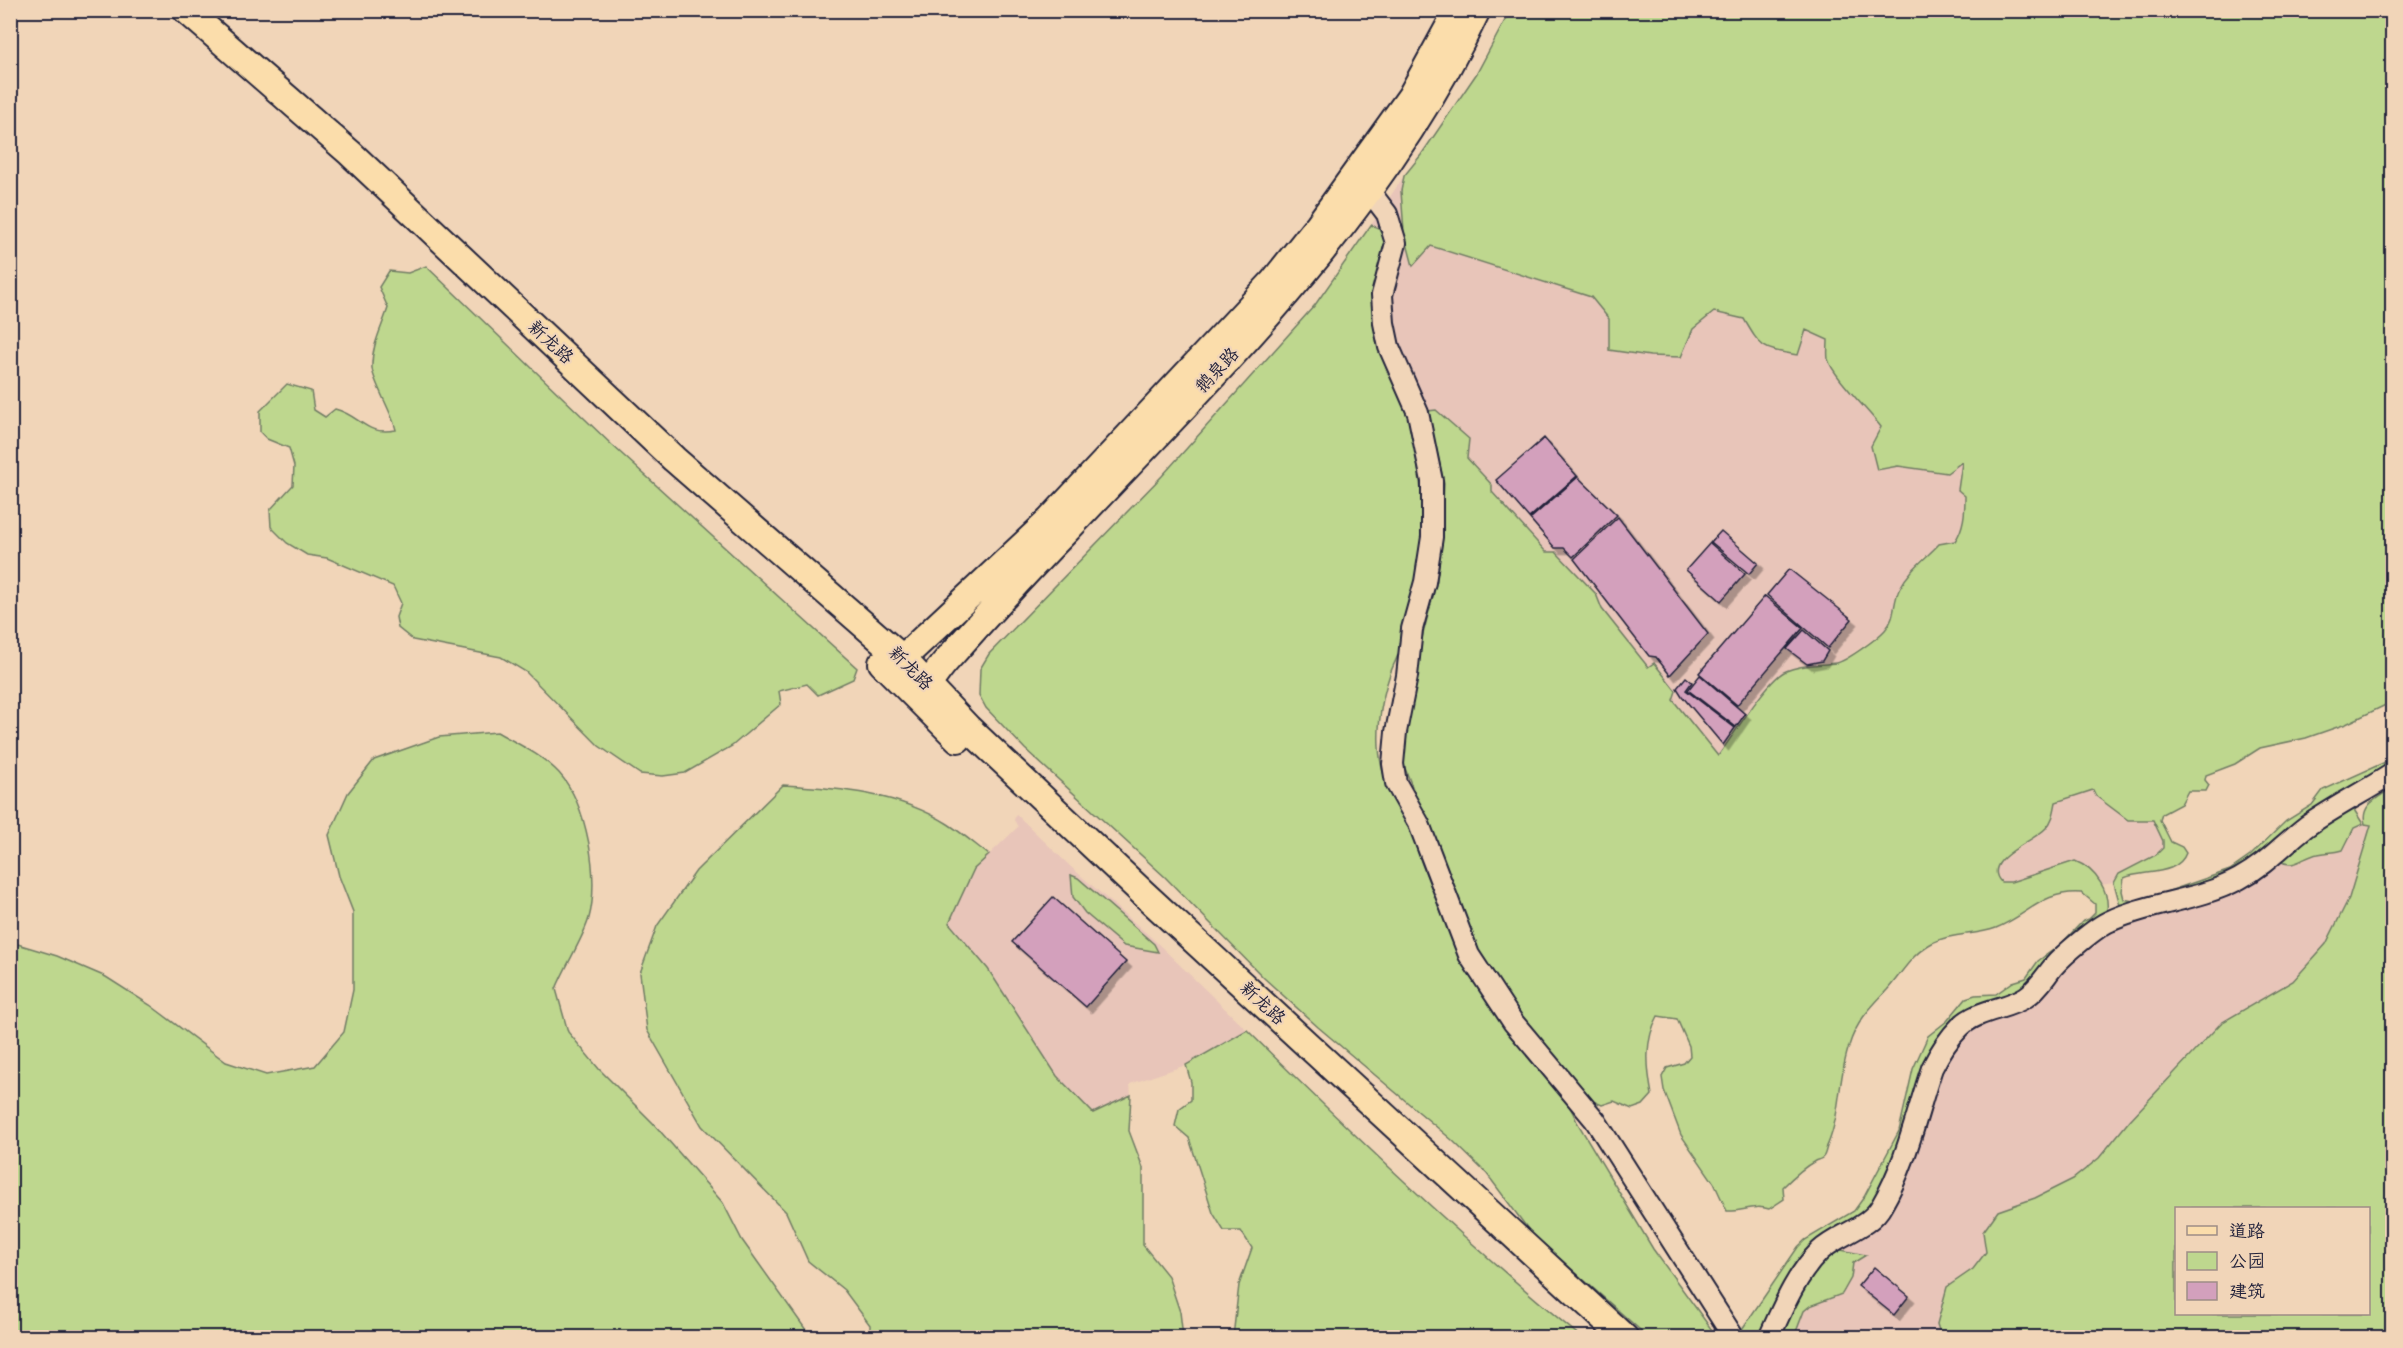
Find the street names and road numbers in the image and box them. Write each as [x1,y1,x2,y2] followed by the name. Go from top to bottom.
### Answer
[520,312,582,372] street label: 新龙路
[1187,339,1247,401] street label: 鹅泉路
[881,638,941,698] street label: 新龙路
[1232,973,1294,1033] street label: 新龙路

